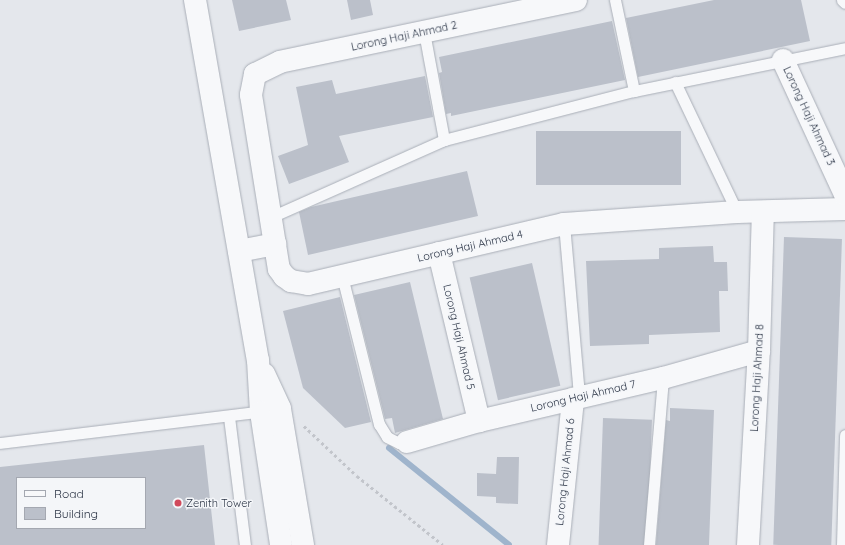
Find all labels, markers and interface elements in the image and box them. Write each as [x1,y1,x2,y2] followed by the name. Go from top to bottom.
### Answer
[350,18,458,54] street label: Lorong Haji Ahmad 2
[780,64,838,168] street label: Lorong Haji Ahmad 3
[416,227,524,265] street label: Lorong Haji Ahmad 4
[440,283,478,391] street label: Lorong Haji Ahmad 5
[748,324,766,432] street label: Lorong Haji Ahmad 8
[529,377,637,415] street label: Lorong Haji Ahmad 7
[553,418,577,526] street label: Lorong Haji Ahmad 6
[16,477,146,529] legend
[54,486,84,501] text: Road
[186,496,252,510] place label: Zenith Tower
[173,498,183,508] marker: Zenith Tower
[54,506,98,521] text: Building

